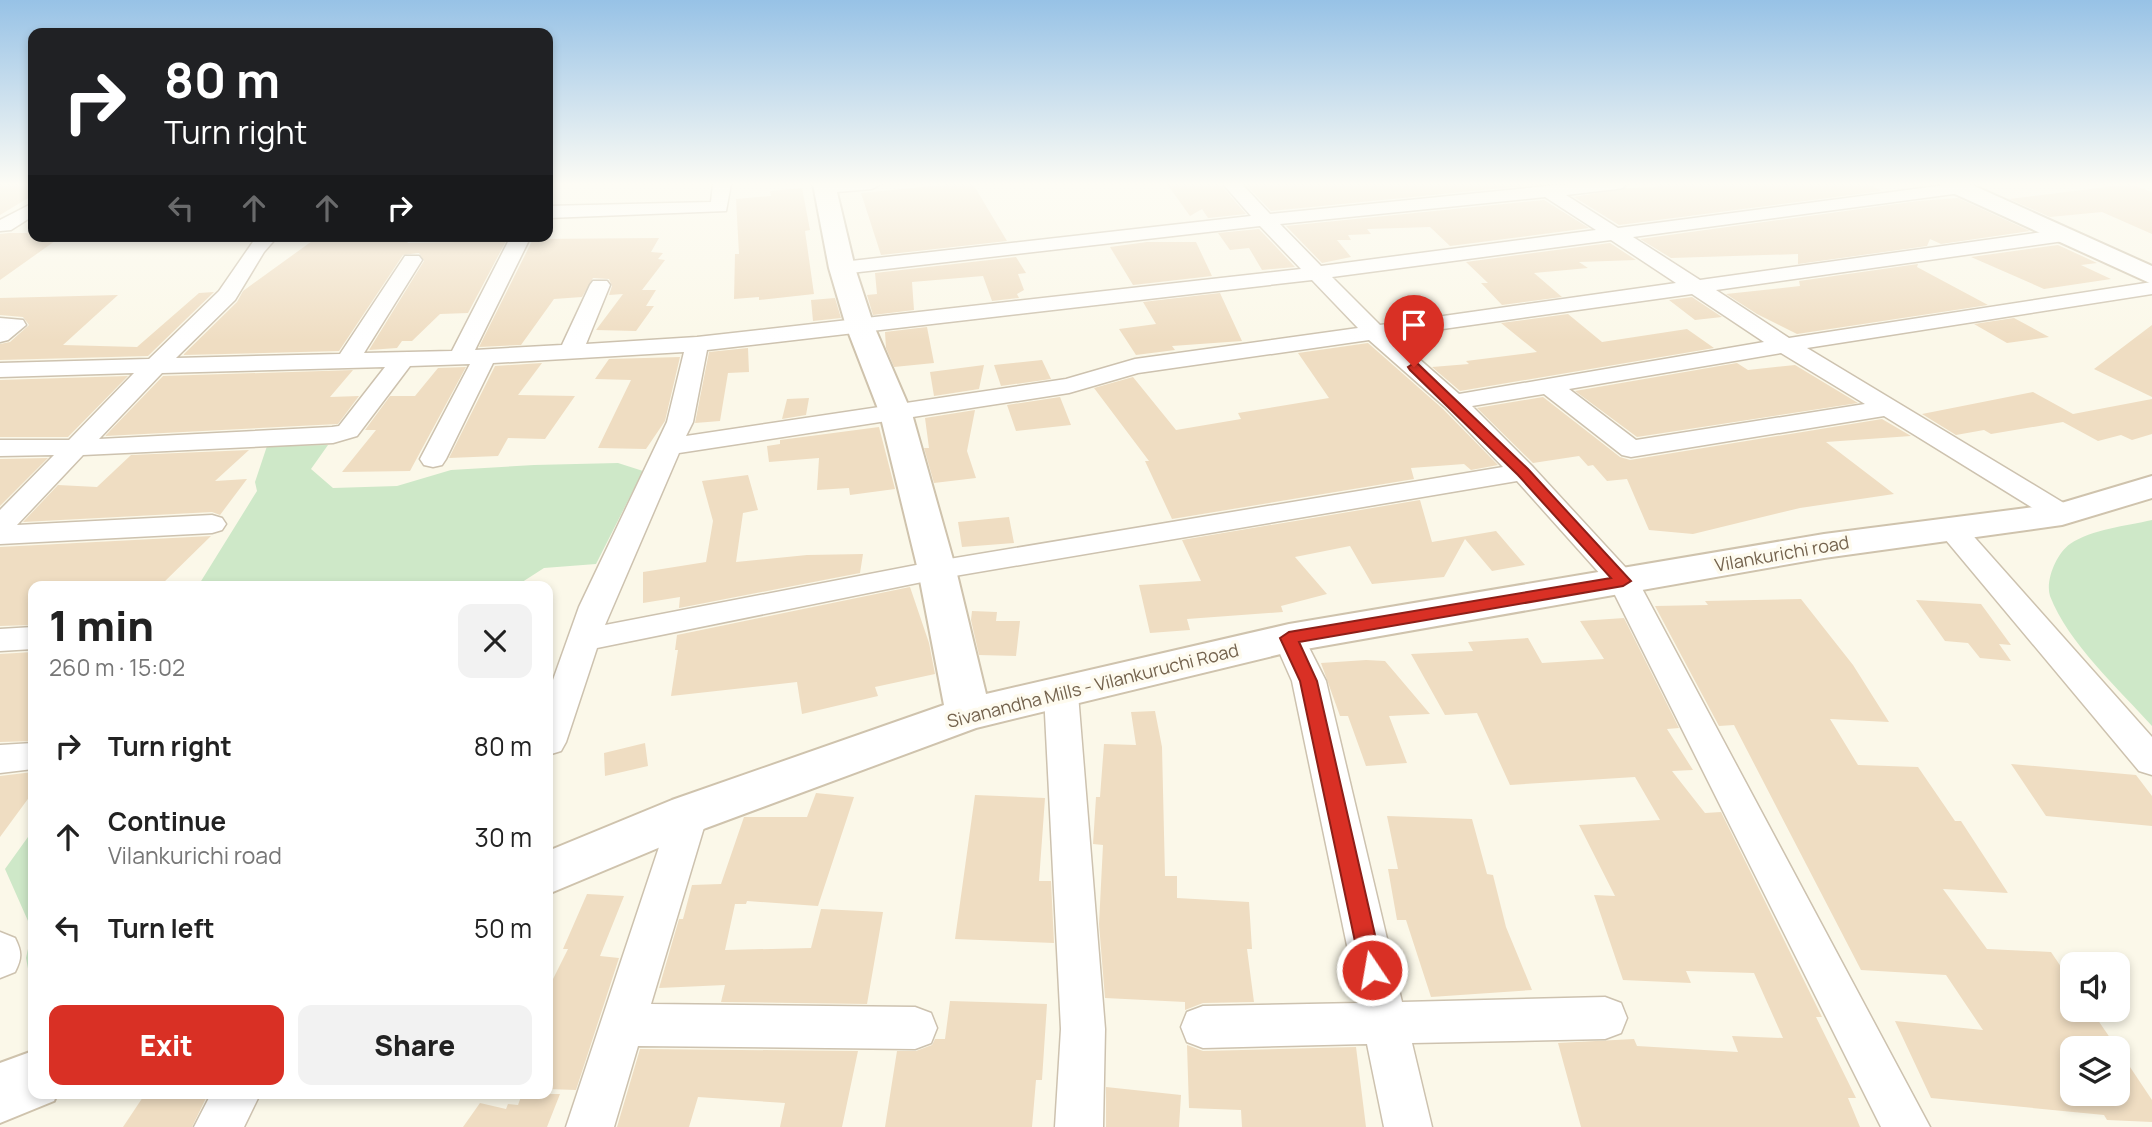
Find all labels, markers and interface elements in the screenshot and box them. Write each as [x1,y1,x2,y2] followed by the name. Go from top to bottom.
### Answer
[164,46,280,113] text: 80 m
[49,56,140,147] icon: right
[164,110,307,154] text: Turn right
[162,189,200,227] icon: left
[235,189,273,227] icon: ahead
[308,189,346,227] icon: ahead
[381,189,419,227] icon: right
[1384,295,1444,367] pin
[1395,306,1433,344] icon: arrive
[1713,529,1851,577] street label: Vilankurichi road
[49,596,154,654] text: 1 min
[458,604,532,678] button: close
[944,637,1241,733] street label: Sivanandha Mills - Vilankuruchi Road
[49,651,185,683] text: 260 m · 15:02
[49,727,87,765] icon: right
[108,728,232,764] text: Turn right
[474,728,532,764] text: 80 m
[108,803,226,839] text: Continue
[49,818,87,856] icon: ahead
[475,819,532,855] text: 30 m
[108,839,282,871] text: Vilankurichi road
[49,909,87,947] icon: left
[108,910,215,946] text: Turn left
[474,910,532,946] text: 50 m
[1335,933,1409,1007] position arrow
[2060,952,2130,1106] map controls
[2060,952,2130,1022] button: sound
[49,1005,284,1085] button: Exit
[298,1005,532,1085] button: Share
[2060,1036,2130,1106] button: layers

